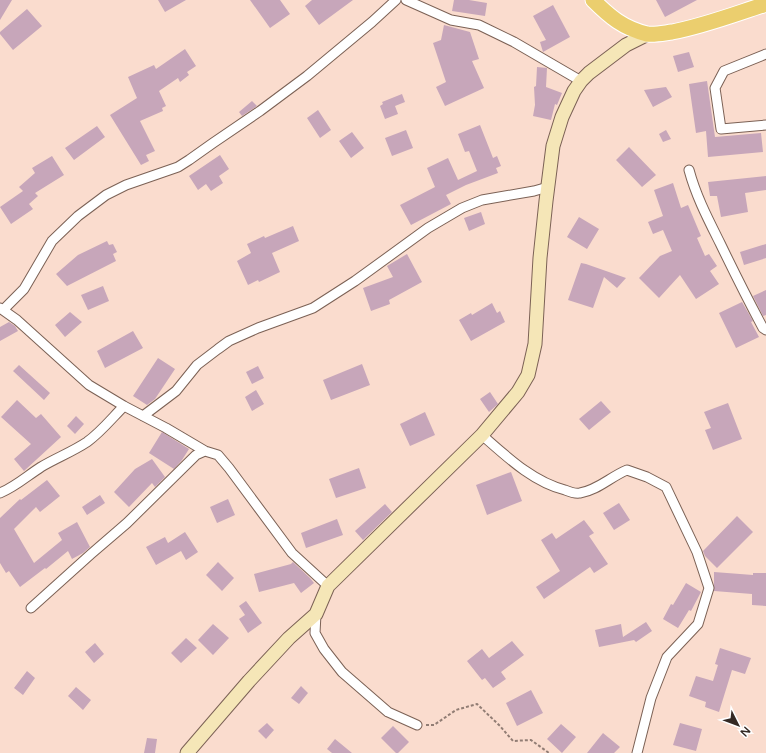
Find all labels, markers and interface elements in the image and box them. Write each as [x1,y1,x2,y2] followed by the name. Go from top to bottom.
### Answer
[718,705,758,745] north arrow
[737,724,753,739] text: N

